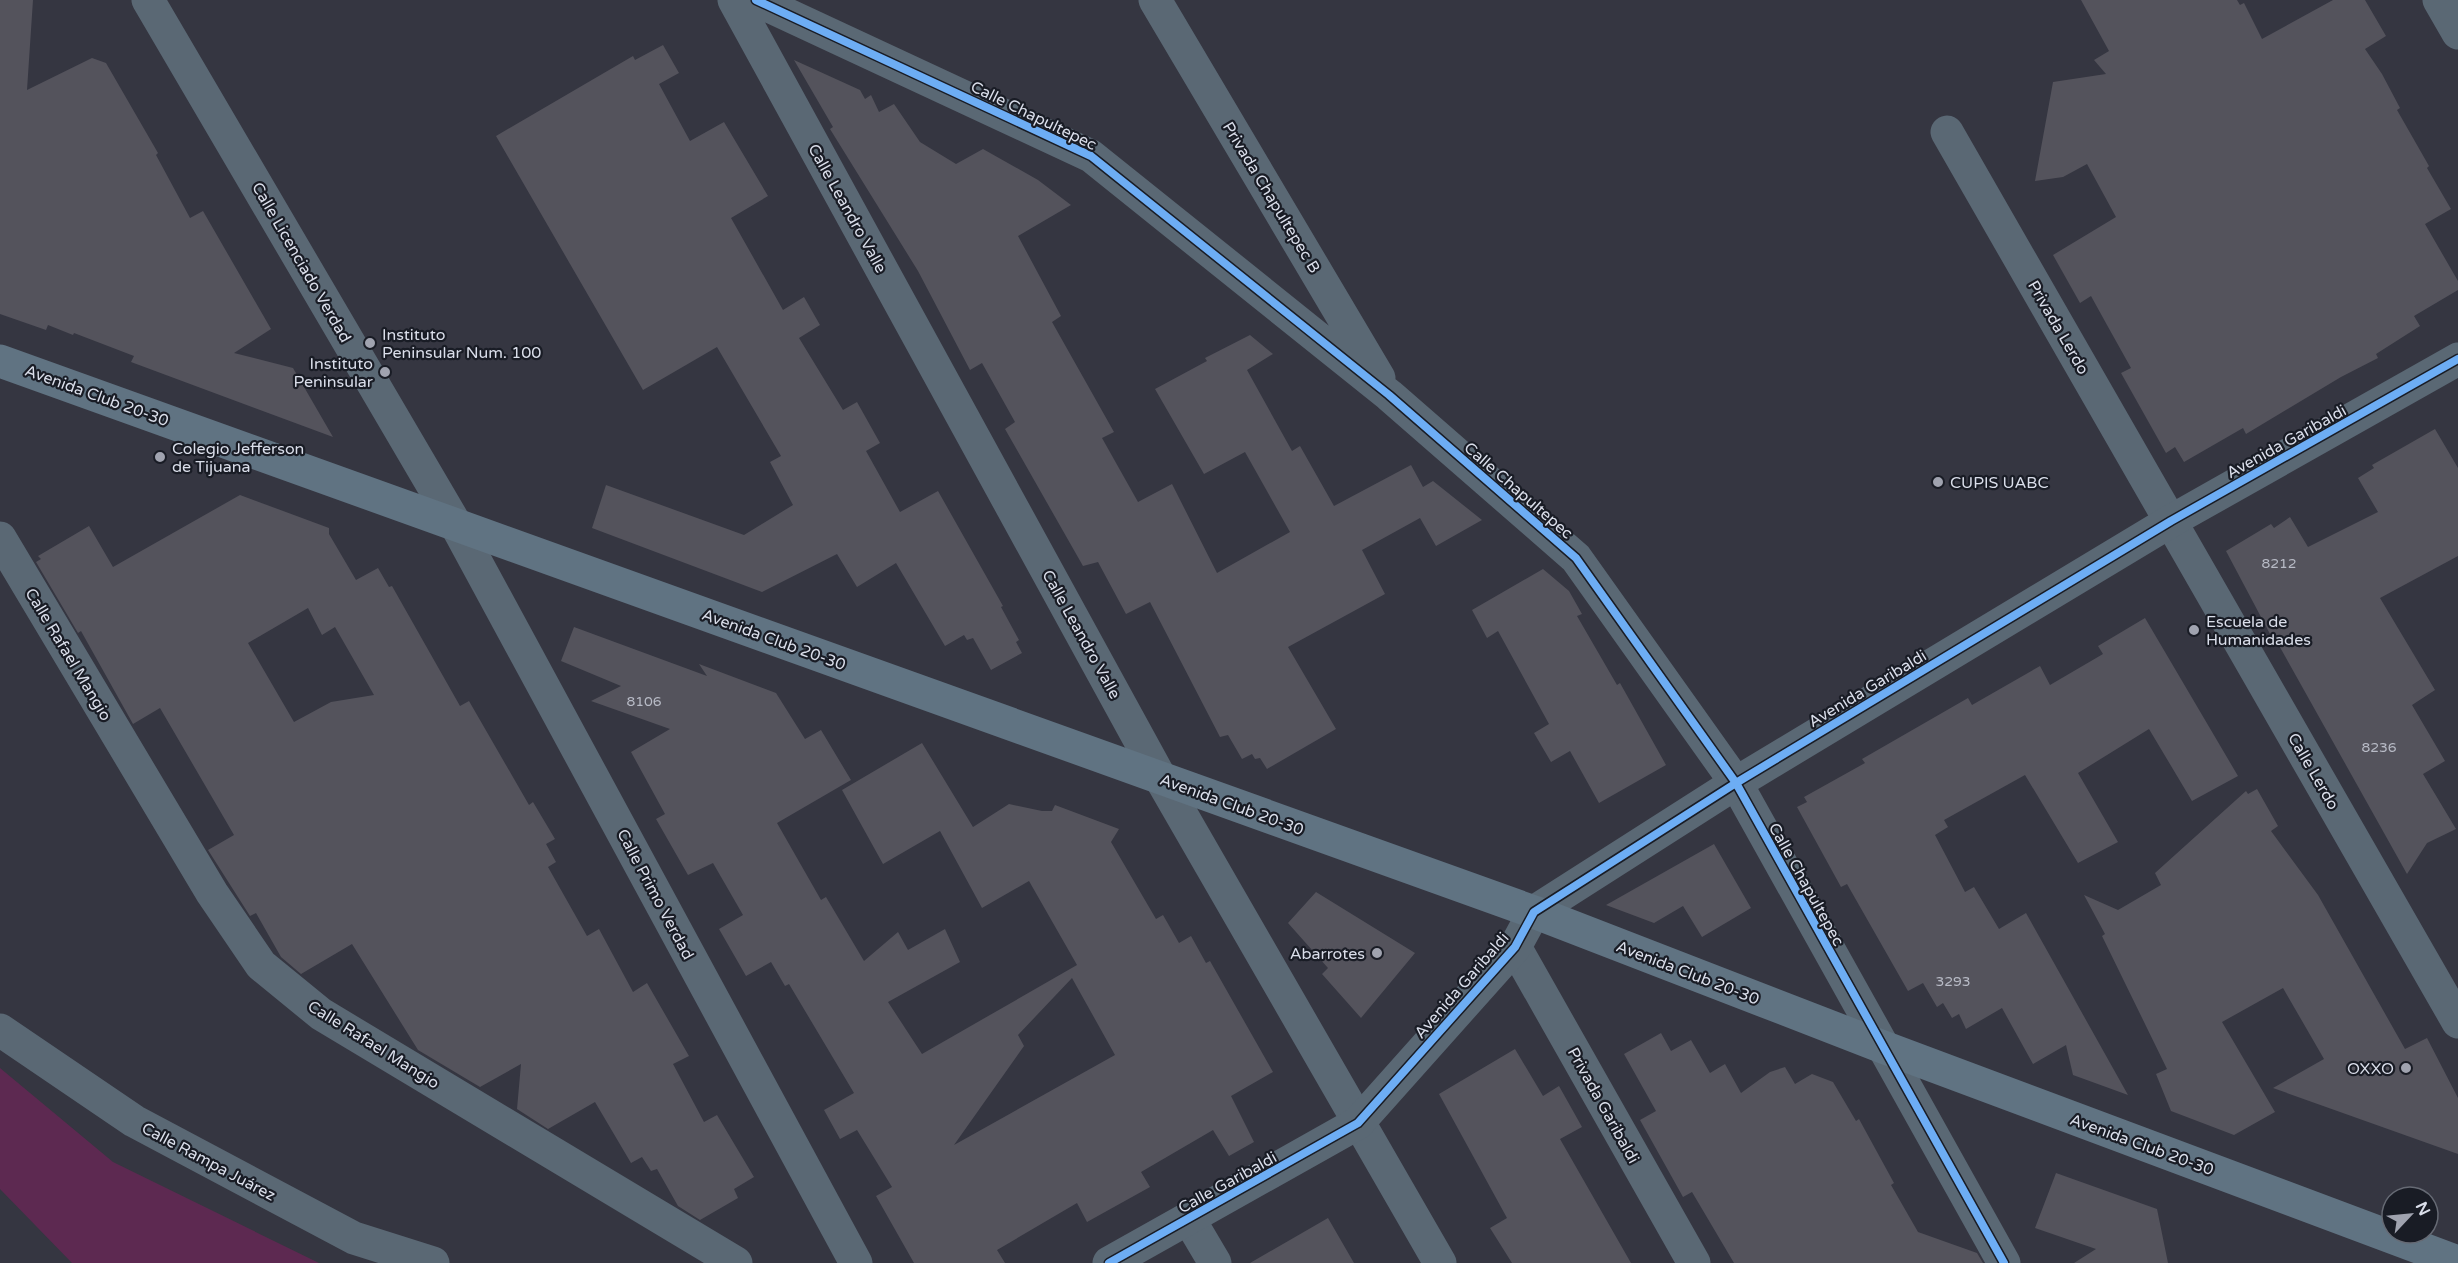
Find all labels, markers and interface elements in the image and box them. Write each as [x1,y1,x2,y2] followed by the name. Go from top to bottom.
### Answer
[967,77,1100,155] street label: Calle Chapultepec
[1218,118,1324,277] street label: Privada Chapultepec B
[803,140,891,276] street label: Calle Leandro Valle
[247,179,355,346] street label: Calle Licenciado Verdad
[2023,277,2093,378] street label: Privada Lerdo
[382,325,541,363] place label: Instituto Peninsular Num. 100
[363,336,377,350] marker: Instituto Peninsular Num. 100
[293,354,374,392] place label: Instituto Peninsular
[22,361,171,431] street label: Avenida Club 20-30
[378,365,392,379] marker: Instituto Peninsular
[2223,401,2350,483] street label: Avenida Garibaldi
[1460,438,1577,543] street label: Calle Chapultepec
[172,439,304,477] place label: Colegio Jefferson de Tijuana
[153,450,167,464] marker: Colegio Jefferson de Tijuana
[1950,473,2049,493] place label: CUPIS UABC
[1931,475,1945,489] marker: CUPIS UABC
[2261,555,2297,572] house number: 8212
[1037,566,1125,702] street label: Calle Leandro Valle
[21,584,116,725] street label: Calle Rafael Mangio
[699,605,848,675] street label: Avenida Club 20-30
[2206,612,2311,650] place label: Escuela de Humanidades
[2187,623,2201,637] marker: Escuela de Humanidades
[1805,646,1930,732] street label: Avenida Garibaldi
[626,693,662,710] house number: 8106
[2283,730,2343,813] street label: Calle Lerdo
[2361,739,2397,756] house number: 8236
[1157,770,1306,840] street label: Avenida Club 20-30
[1764,819,1848,950] street label: Calle Chapultepec
[612,826,698,963] street label: Calle Primo Verdad
[1410,928,1513,1043] street label: Avenida Garibaldi
[1613,936,1762,1009] street label: Avenida Club 20-30
[1290,944,1365,964] place label: Abarrotes
[1370,946,1384,960] marker: Abarrotes
[1935,973,1971,990] house number: 3293
[304,996,443,1093] street label: Calle Rafael Mangio
[1563,1044,1643,1167] street label: Privada Garibaldi
[2347,1059,2394,1079] place label: OXXO
[2399,1061,2413,1075] marker: OXXO
[2067,1110,2216,1180] street label: Avenida Club 20-30
[138,1118,279,1206] street label: Calle Rampa Juárez
[1175,1148,1280,1218] street label: Calle Garibaldi
[2380,1185,2440,1245] north arrow
[2411,1199,2434,1219] text: N

